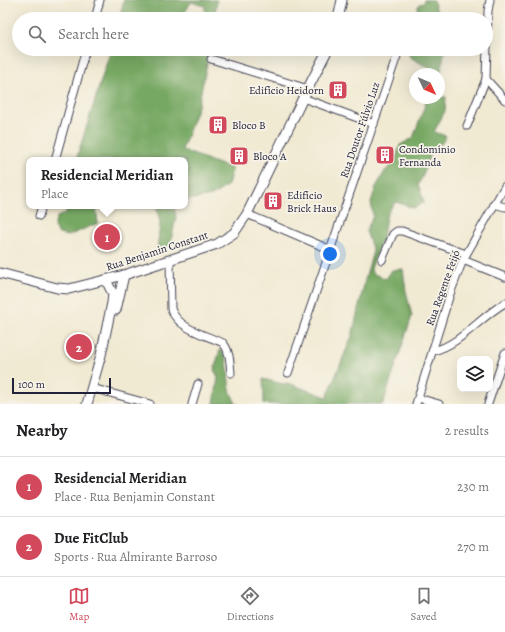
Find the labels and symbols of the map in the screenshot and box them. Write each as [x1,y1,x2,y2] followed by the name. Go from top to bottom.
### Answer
[409,68,445,104] north arrow
[327,79,349,101] building icon: Edifício Heidorn
[336,80,384,180] street label: Rua Doutor Fúlvio Luz
[249,83,324,98] place label: Edifício Heidorn
[207,114,229,136] building icon: Bloco B
[232,118,265,133] place label: Bloco B
[399,142,456,170] place label: Condomínio Fernanda
[374,144,396,166] building icon: Condomínio Fernanda
[228,145,250,167] building icon: Bloco A
[253,149,287,164] place label: Bloco A
[287,188,337,216] place label: Edifício Brick Haus
[262,190,284,212] building icon: Edifício Brick Haus
[94,222,120,252] pin: 1
[104,227,210,275] street label: Rua Benjamin Constant
[320,244,340,264] your location
[422,248,464,328] street label: Rua Regente Feijó
[66,332,92,362] pin: 2
[12,376,111,395] scale bar

